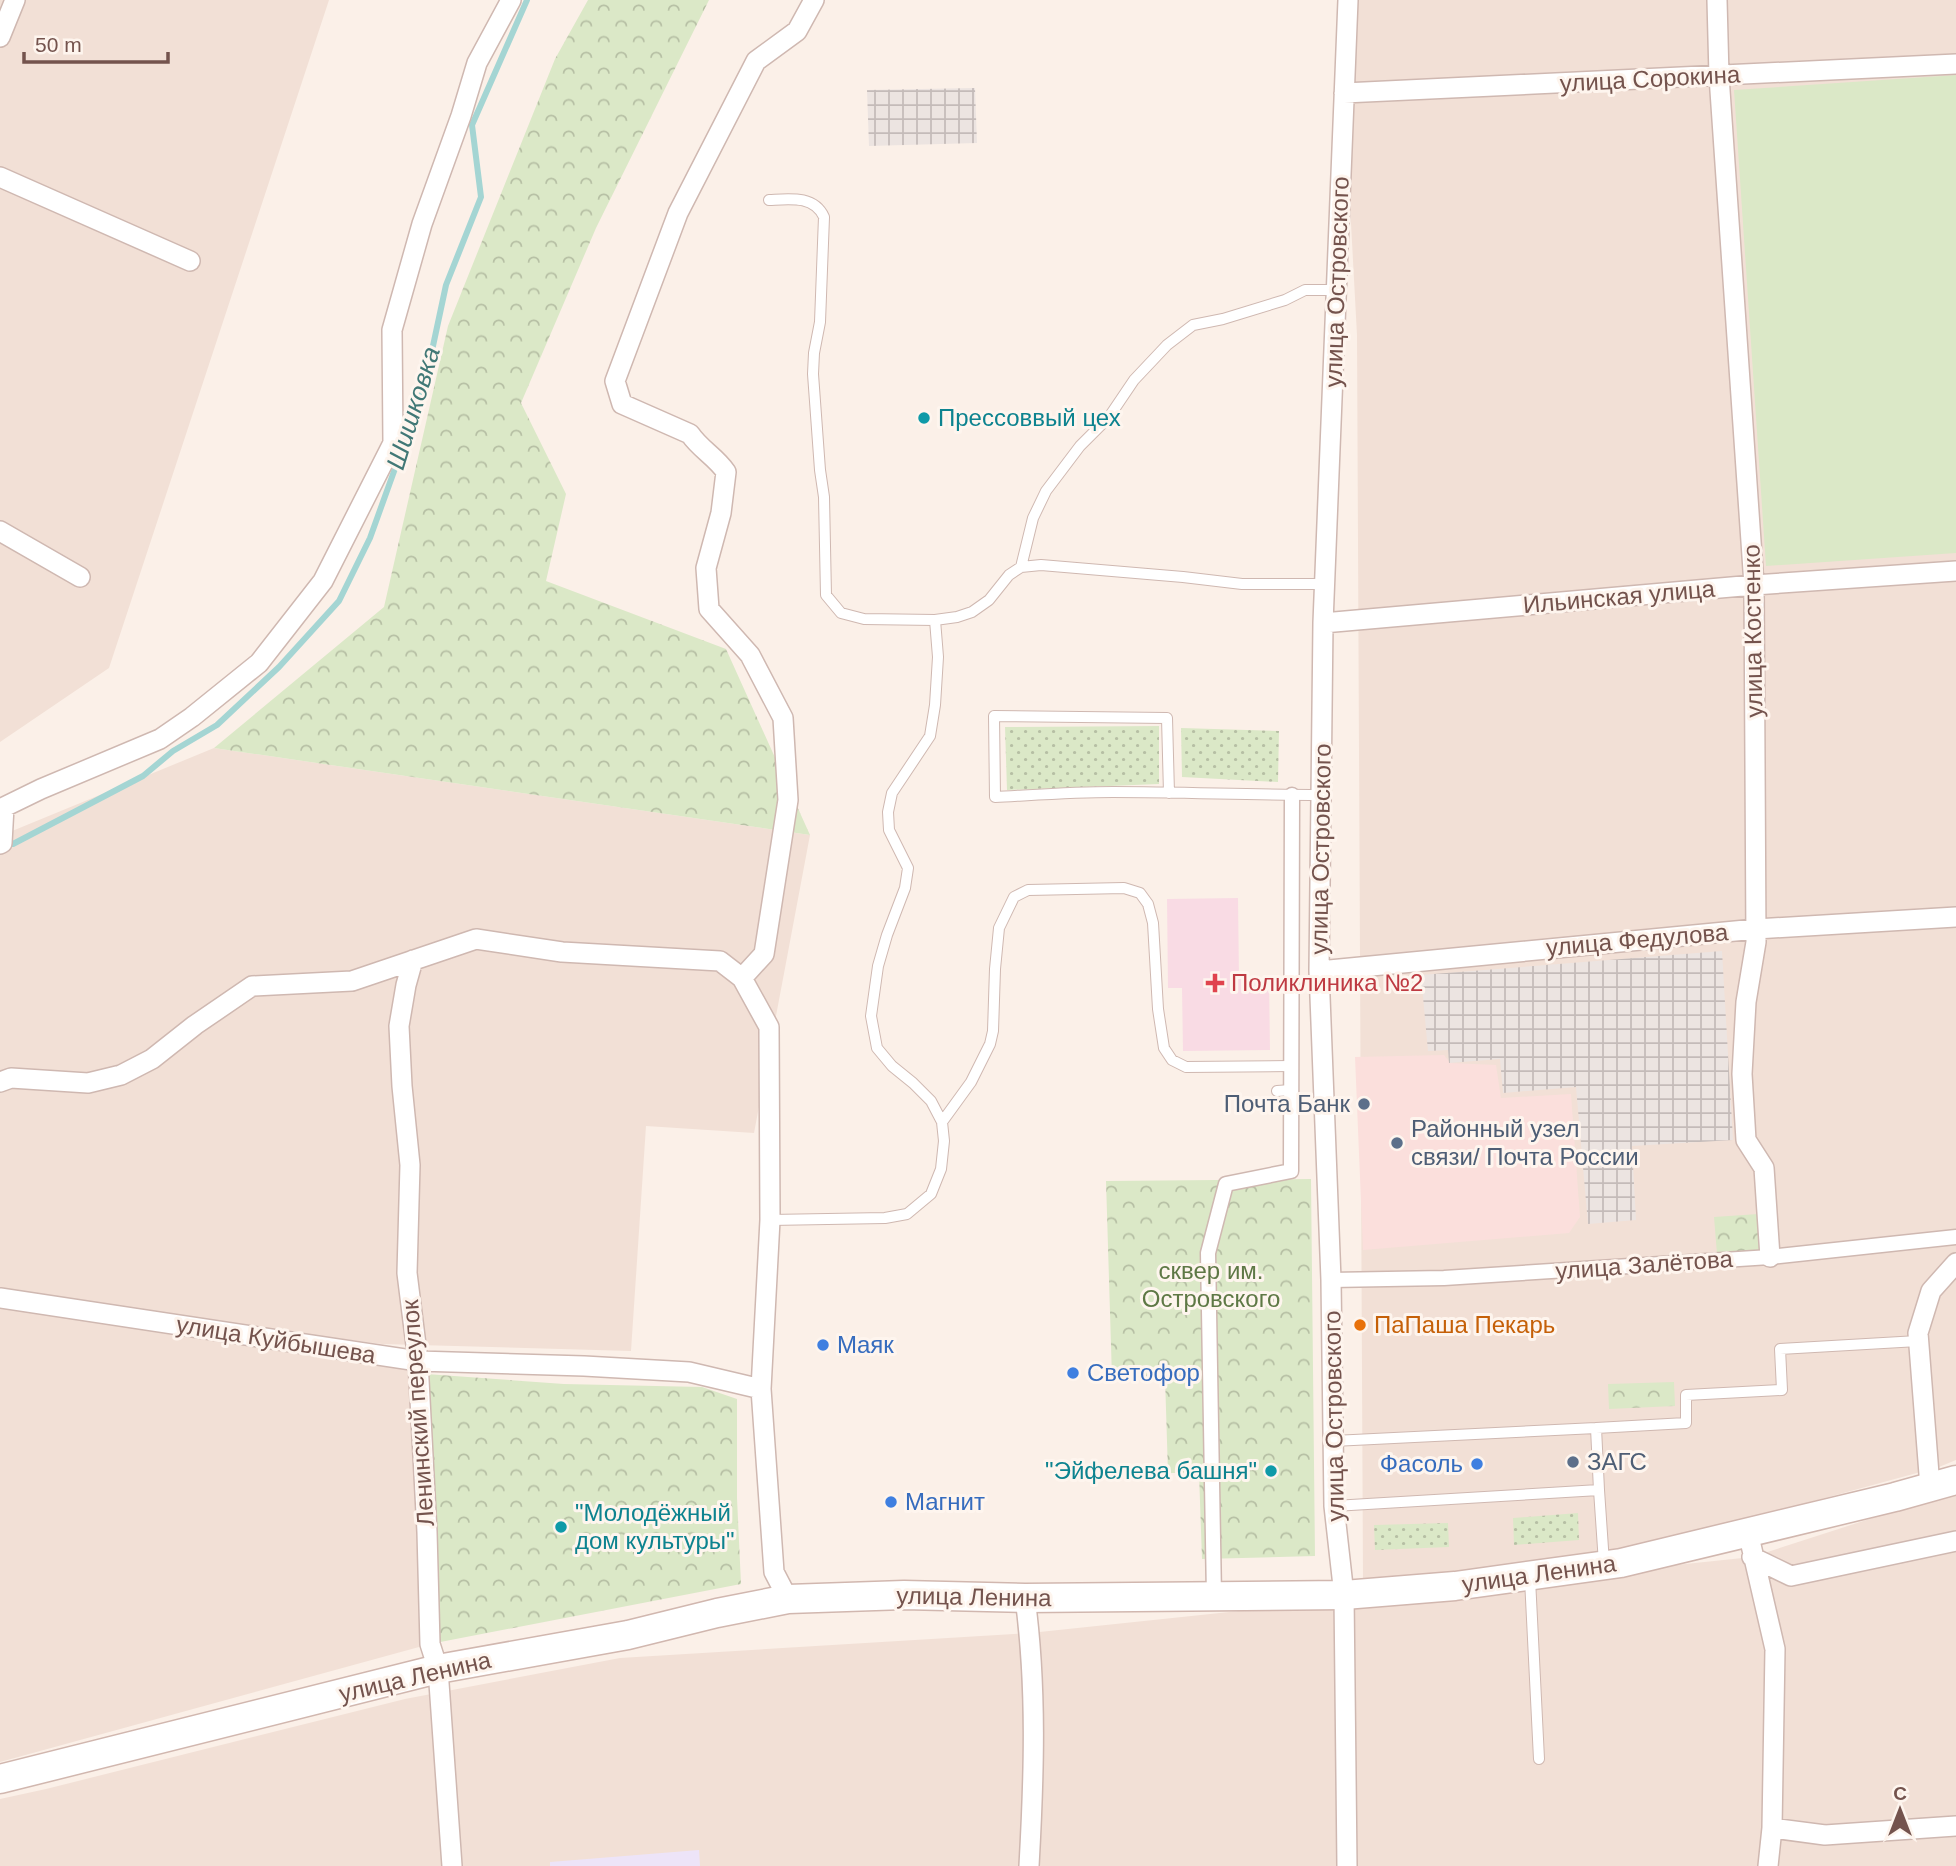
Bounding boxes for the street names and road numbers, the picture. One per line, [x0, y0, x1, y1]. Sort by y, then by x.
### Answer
street label: улица Сорокина [1559, 60, 1741, 97]
street label: улица Островского [1319, 176, 1354, 388]
street label: улица Костенко [1737, 544, 1768, 718]
street label: Ильинская улица [1522, 575, 1717, 618]
street label: улица Островского [1305, 743, 1336, 955]
street label: улица Федулова [1545, 918, 1730, 961]
street label: улица Залётова [1554, 1245, 1734, 1284]
street label: Ленинский переулок [396, 1298, 439, 1527]
street label: улица Куйбышева [174, 1310, 378, 1369]
street label: улица Островского [1318, 1310, 1349, 1522]
street label: улица Ленина [1460, 1549, 1618, 1598]
street label: улица Ленина [896, 1582, 1052, 1611]
street label: улица Ленина [336, 1646, 494, 1707]

